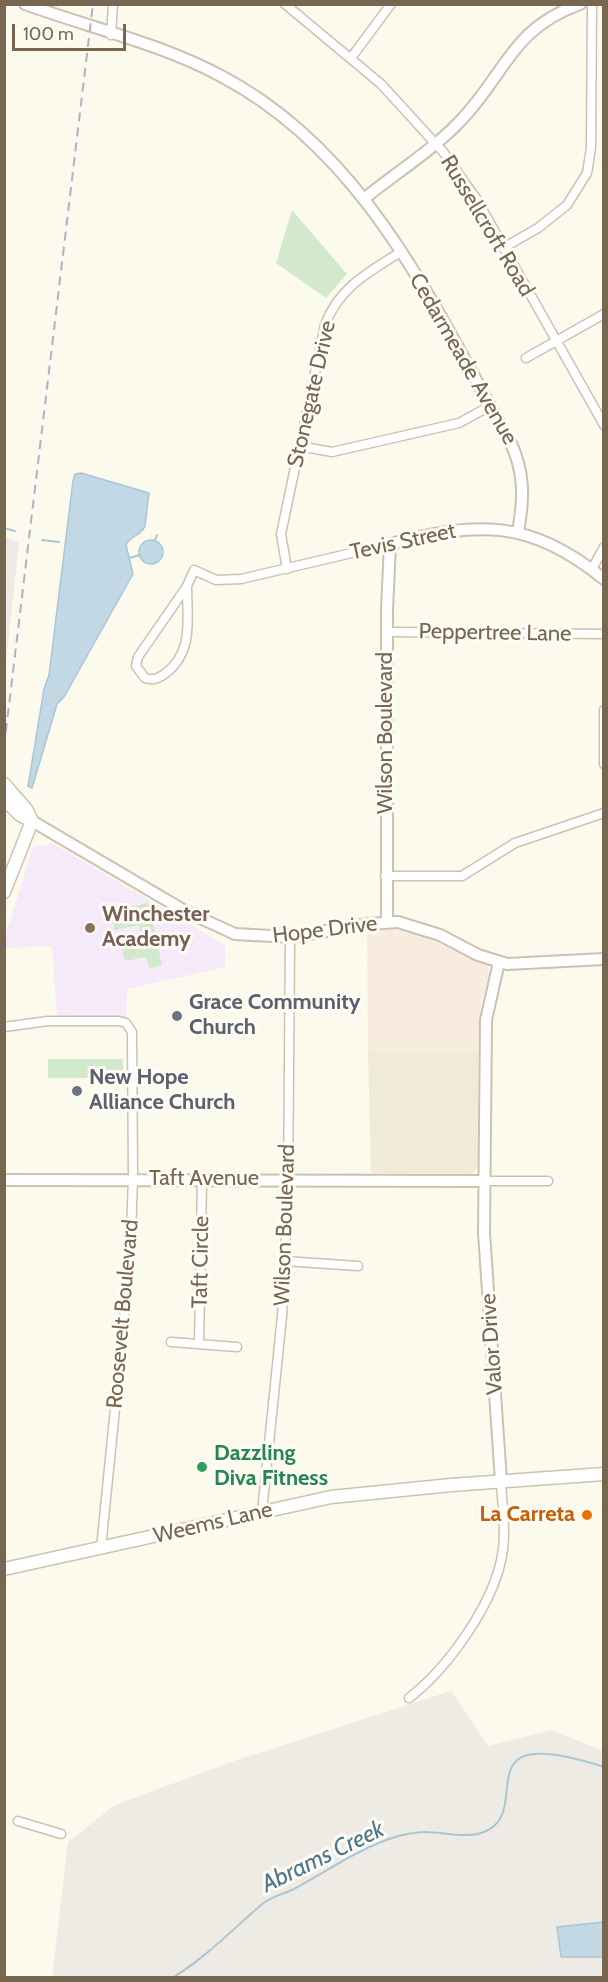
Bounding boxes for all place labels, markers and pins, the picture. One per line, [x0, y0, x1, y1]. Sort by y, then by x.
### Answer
place label: Winchester Academy [102, 902, 209, 954]
marker: Winchester Academy [83, 921, 97, 935]
place label: Grace Community Church [189, 990, 361, 1042]
marker: Grace Community Church [170, 1009, 184, 1023]
place label: New Hope Alliance Church [89, 1065, 235, 1116]
marker: New Hope Alliance Church [70, 1084, 84, 1098]
place label: Dazzling Diva Fitness [214, 1441, 328, 1492]
marker: Dazzling Diva Fitness [195, 1460, 209, 1474]
place label: La Carreta [480, 1502, 575, 1528]
marker: La Carreta [580, 1508, 594, 1522]

